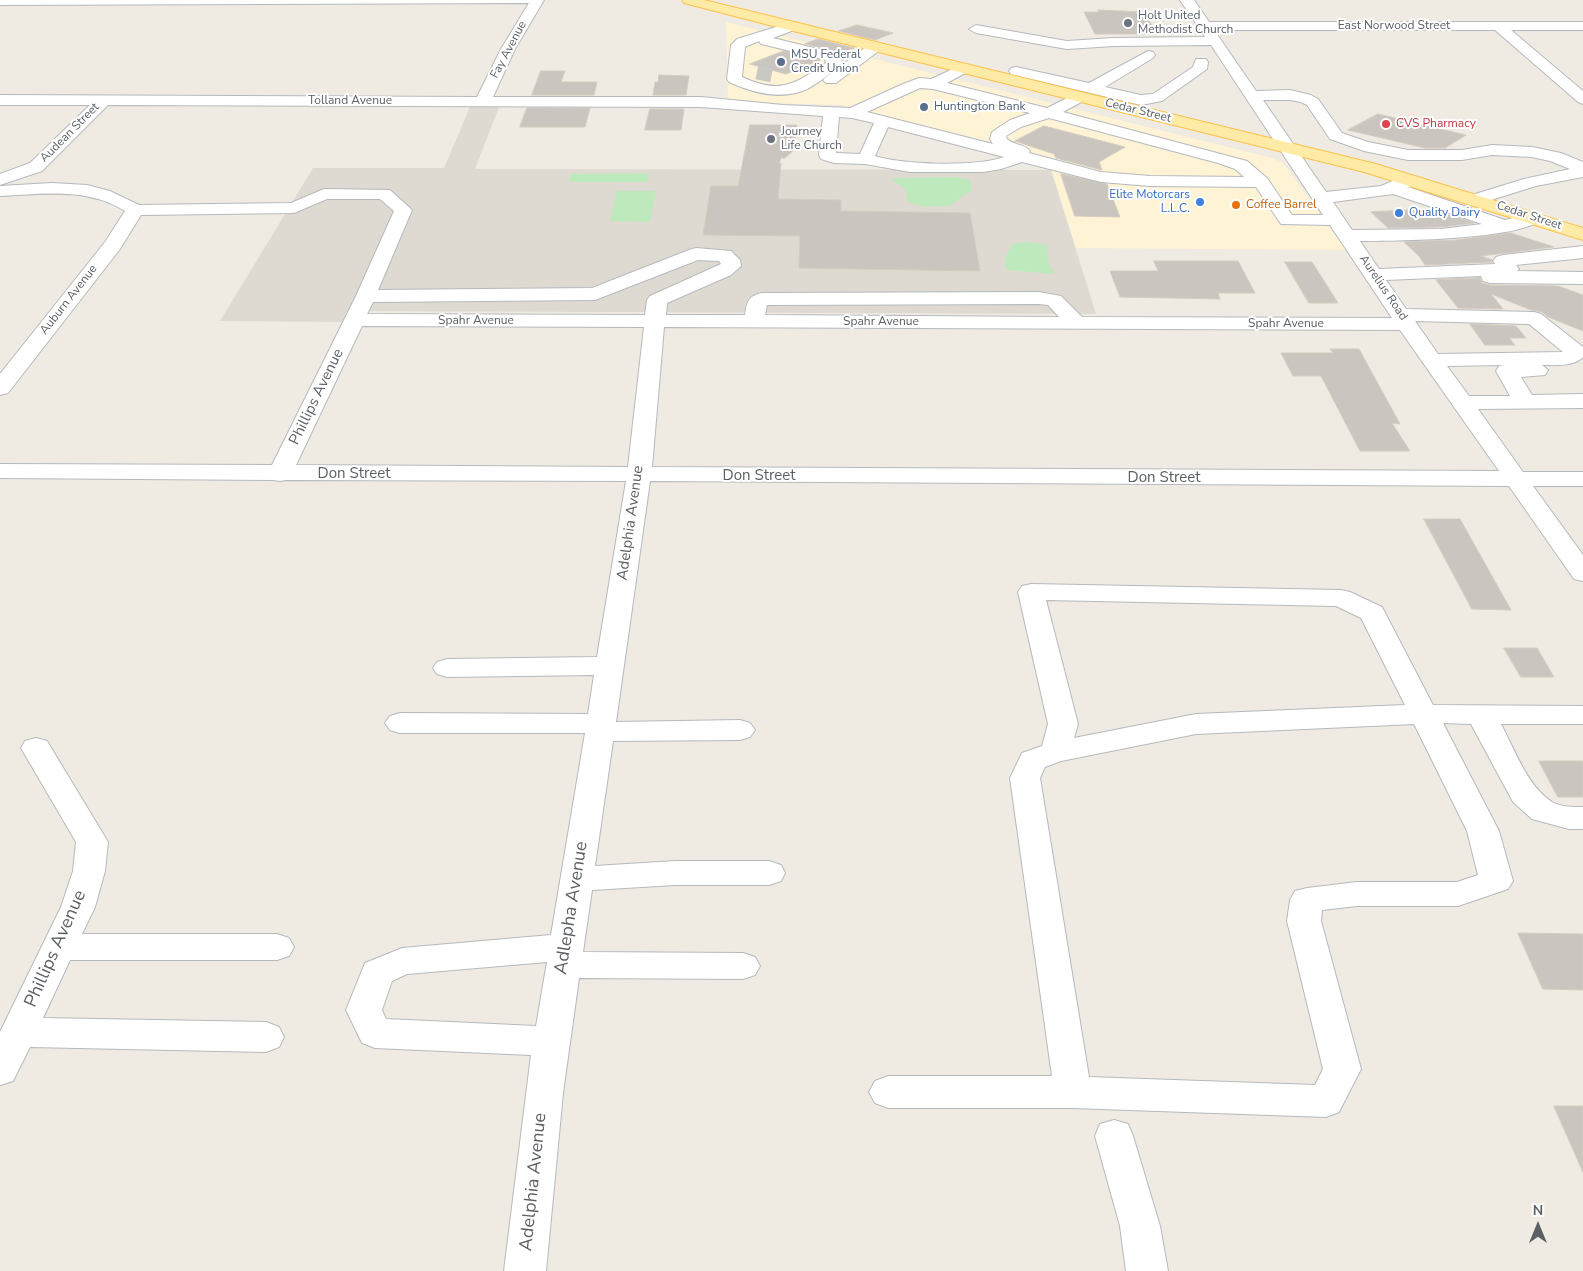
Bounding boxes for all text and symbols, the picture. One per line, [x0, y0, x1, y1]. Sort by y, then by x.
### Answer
place label: Holt United Methodist Church [1138, 9, 1233, 37]
marker: Holt United Methodist Church [1122, 17, 1134, 29]
street label: Fay Avenue [488, 19, 530, 81]
street label: East Norwood Street [1338, 19, 1450, 33]
place label: MSU Federal Credit Union [791, 48, 861, 76]
marker: MSU Federal Credit Union [775, 56, 787, 68]
street label: Tolland Avenue [308, 94, 392, 108]
street label: Cedar Street [1104, 96, 1172, 126]
street label: Audean Street [37, 100, 103, 166]
place label: Huntington Bank [934, 100, 1026, 114]
marker: Huntington Bank [918, 101, 930, 113]
place label: CVS Pharmacy [1396, 117, 1476, 131]
marker: CVS Pharmacy [1380, 118, 1392, 130]
place label: Journey Life Church [781, 125, 842, 153]
marker: Journey Life Church [765, 133, 777, 145]
place label: Elite Motorcars L.L.C. [1109, 188, 1190, 216]
marker: Elite Motorcars L.L.C. [1194, 196, 1206, 208]
place label: Coffee Barrel [1246, 198, 1317, 212]
marker: Coffee Barrel [1230, 199, 1242, 211]
street label: Cedar Street [1495, 199, 1563, 233]
place label: Quality Dairy [1409, 206, 1480, 220]
marker: Quality Dairy [1393, 207, 1405, 219]
street label: Aurelius Road [1356, 253, 1410, 323]
street label: Auburn Avenue [37, 262, 101, 338]
street label: Spahr Avenue [438, 314, 514, 328]
street label: Spahr Avenue [843, 315, 919, 329]
street label: Spahr Avenue [1248, 317, 1324, 331]
street label: Phillips Avenue [286, 346, 348, 448]
street label: Adelphia Avenue [614, 464, 648, 582]
street label: Don Street [318, 465, 390, 483]
street label: Don Street [723, 467, 795, 485]
street label: Don Street [1128, 469, 1200, 487]
street label: Adlepha Avenue [551, 840, 593, 976]
street label: Phillips Avenue [21, 887, 91, 1011]
street label: Adelphia Avenue [516, 1112, 552, 1252]
north arrow [1513, 1201, 1563, 1251]
text: N [1533, 1201, 1543, 1220]

